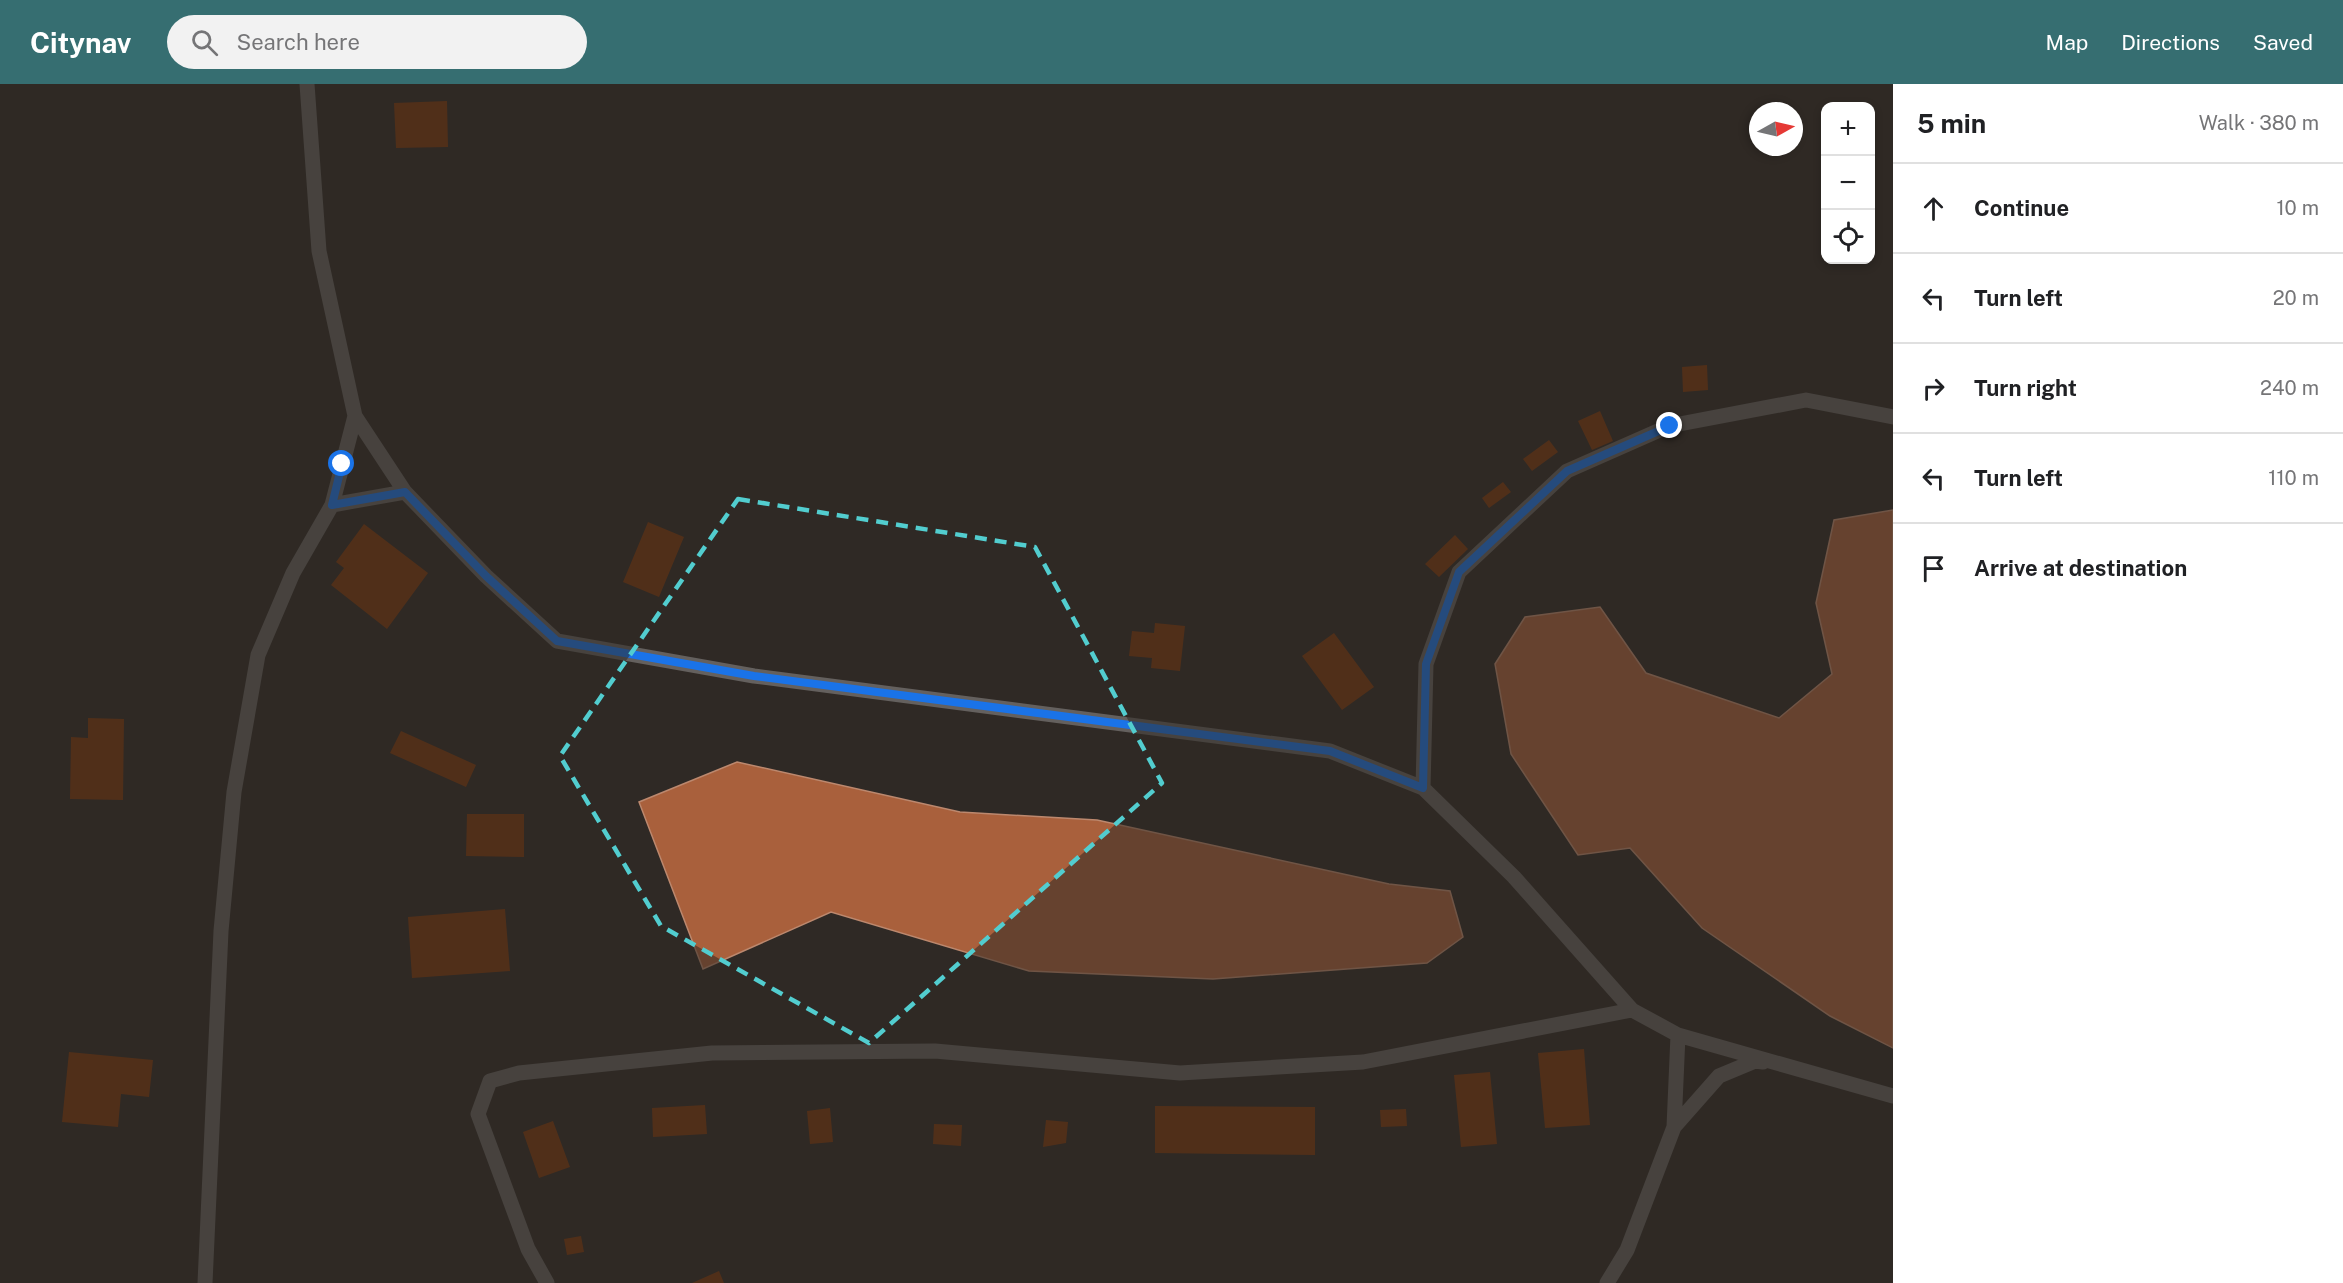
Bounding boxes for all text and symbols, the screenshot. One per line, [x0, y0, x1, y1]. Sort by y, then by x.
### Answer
search box [167, 15, 587, 69]
text: Citynav [30, 26, 131, 59]
icon: search [188, 26, 221, 59]
text: Search here [236, 29, 360, 55]
text: Map [2046, 30, 2088, 55]
text: Directions [2121, 30, 2220, 55]
text: Saved [2253, 30, 2313, 55]
north arrow [1749, 102, 1803, 156]
map controls [1821, 102, 1875, 264]
button: + [1821, 102, 1875, 156]
text: 5 min [1917, 108, 1986, 139]
text: Walk · 380 m [2199, 111, 2319, 135]
button: − [1821, 156, 1875, 210]
icon: ahead [1917, 192, 1950, 225]
text: Continue [1974, 195, 2069, 221]
text: 10 m [2276, 196, 2319, 220]
button: locate [1821, 210, 1875, 264]
icon: left [1917, 282, 1950, 315]
text: Turn left [1974, 285, 2063, 311]
text: 20 m [2273, 286, 2319, 310]
icon: right [1917, 372, 1950, 405]
text: Turn right [1974, 375, 2077, 401]
text: 240 m [2260, 376, 2319, 400]
route end [1656, 412, 1682, 438]
route start [328, 450, 354, 476]
icon: left [1917, 462, 1950, 495]
text: Turn left [1974, 465, 2063, 491]
text: 110 m [2268, 466, 2319, 490]
icon: arrive [1917, 552, 1950, 585]
text: Arrive at destination [1974, 555, 2187, 581]

